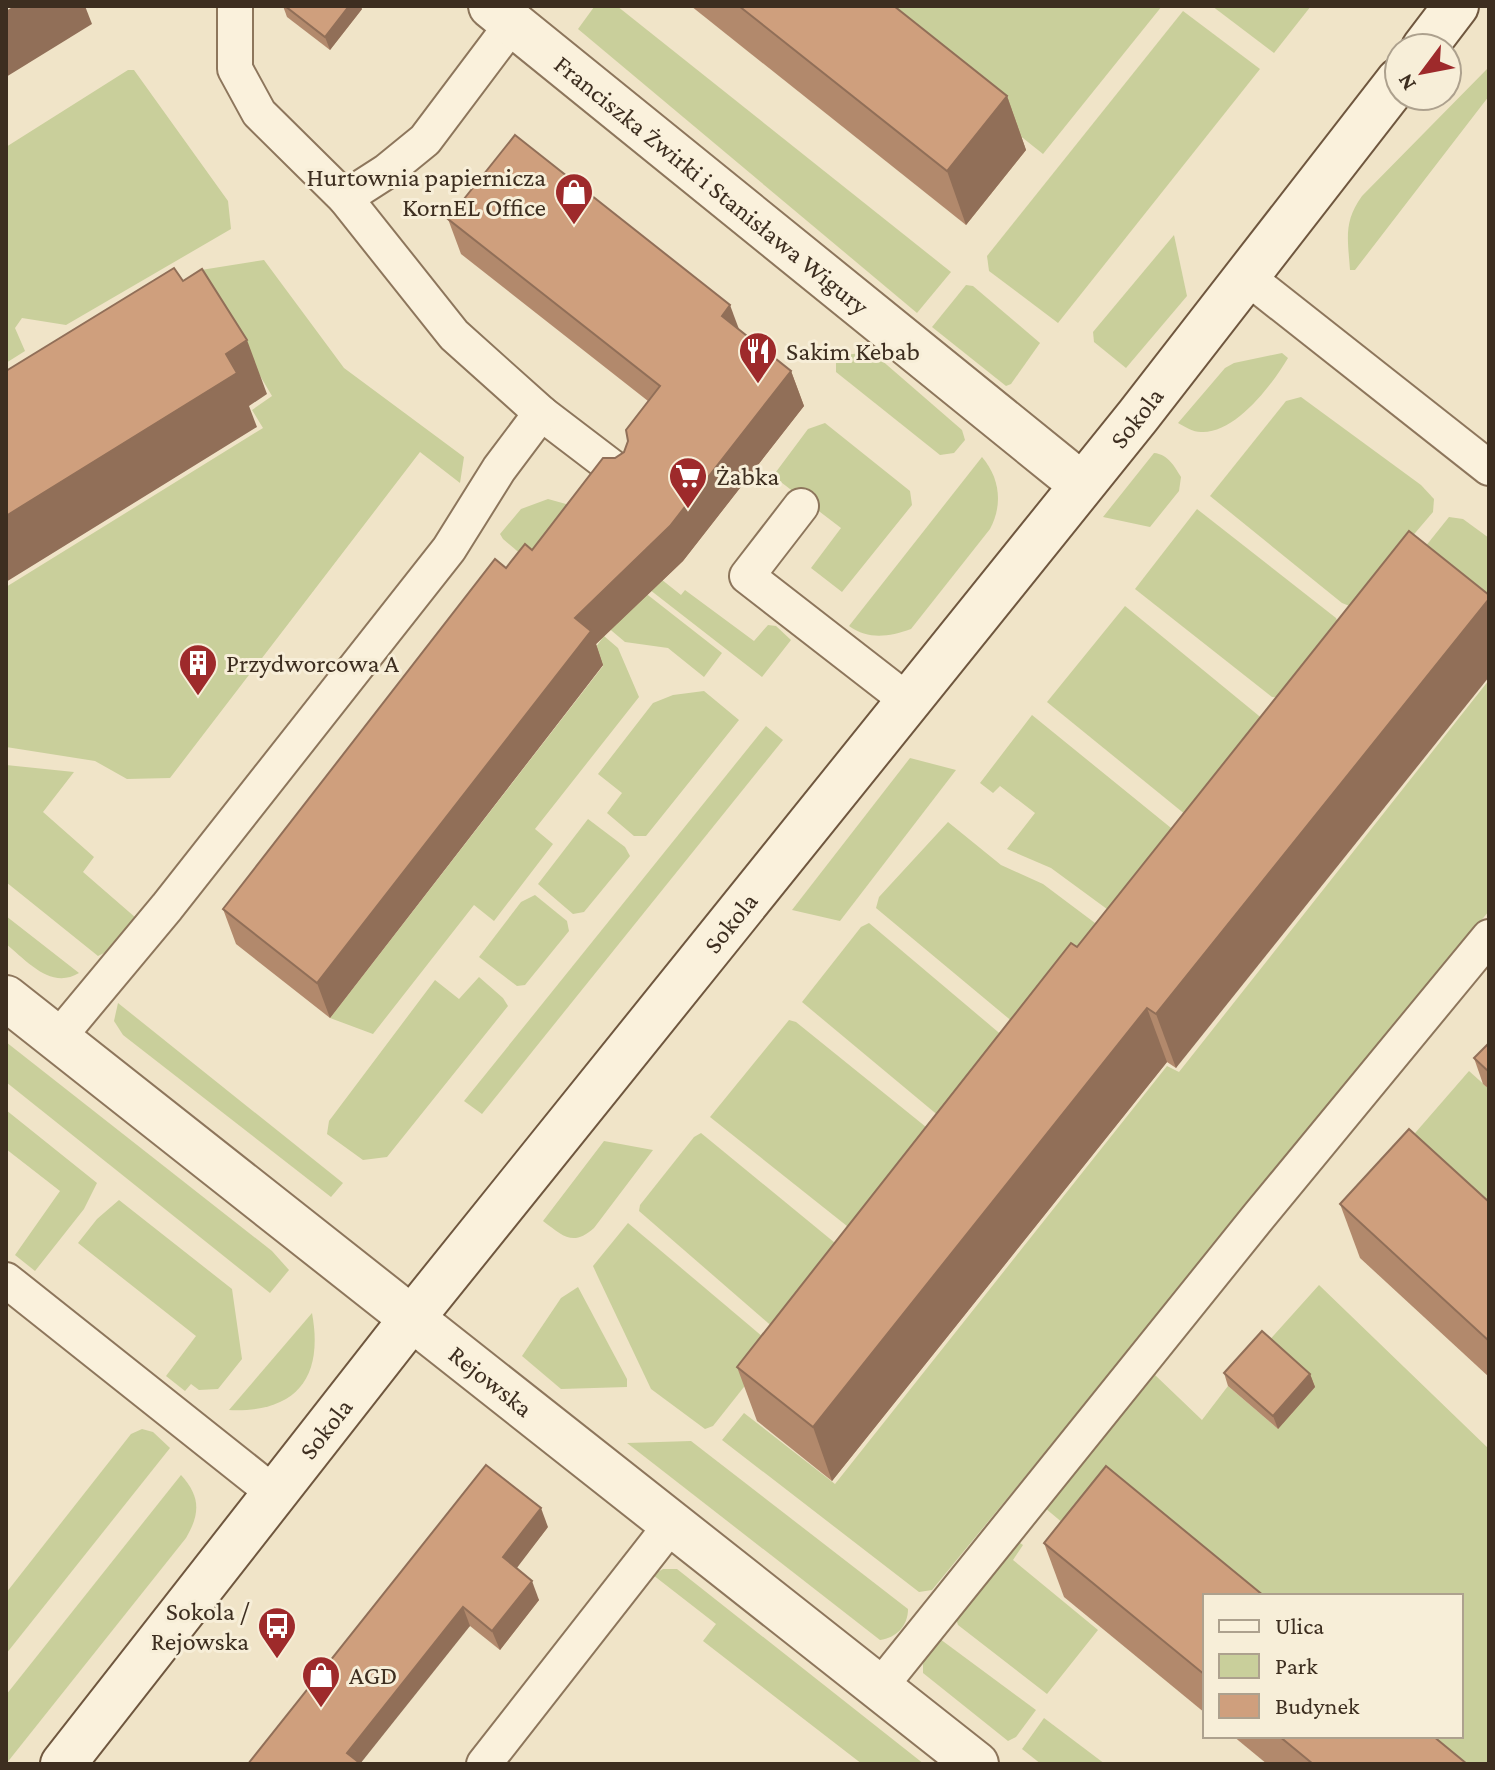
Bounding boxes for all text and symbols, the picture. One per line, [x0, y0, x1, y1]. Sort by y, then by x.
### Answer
north arrow [1383, 32, 1463, 112]
street label: Franciszka Żwirki i Stanisława Wigury [548, 49, 875, 322]
text: N [1392, 69, 1421, 95]
place label: Hurtownia papiernicza KornEL Office [306, 163, 546, 222]
shop icon: Hurtownia papiernicza KornEL Office [553, 171, 595, 226]
restaurant icon: Sakim Kebab [737, 330, 779, 385]
place label: Sakim Kebab [786, 337, 920, 366]
street label: Sokola [1104, 382, 1170, 454]
supermarket icon: Żabka [667, 455, 709, 510]
place label: Żabka [716, 462, 779, 491]
building icon: Przydworcowa A [177, 642, 219, 697]
place label: Przydworcowa A [226, 649, 399, 678]
street label: Sokola [698, 887, 764, 959]
street label: Rejowska [443, 1340, 538, 1423]
street label: Sokola [293, 1393, 359, 1465]
legend [1203, 1594, 1463, 1738]
place label: Sokola / Rejowska [151, 1597, 250, 1656]
bus stop icon: Sokola / Rejowska [256, 1605, 298, 1660]
text: Ulica [1275, 1612, 1324, 1639]
text: Park [1275, 1652, 1318, 1679]
shop icon: AGD [300, 1654, 342, 1709]
place label: AGD [349, 1661, 397, 1690]
text: Budynek [1275, 1692, 1360, 1719]

